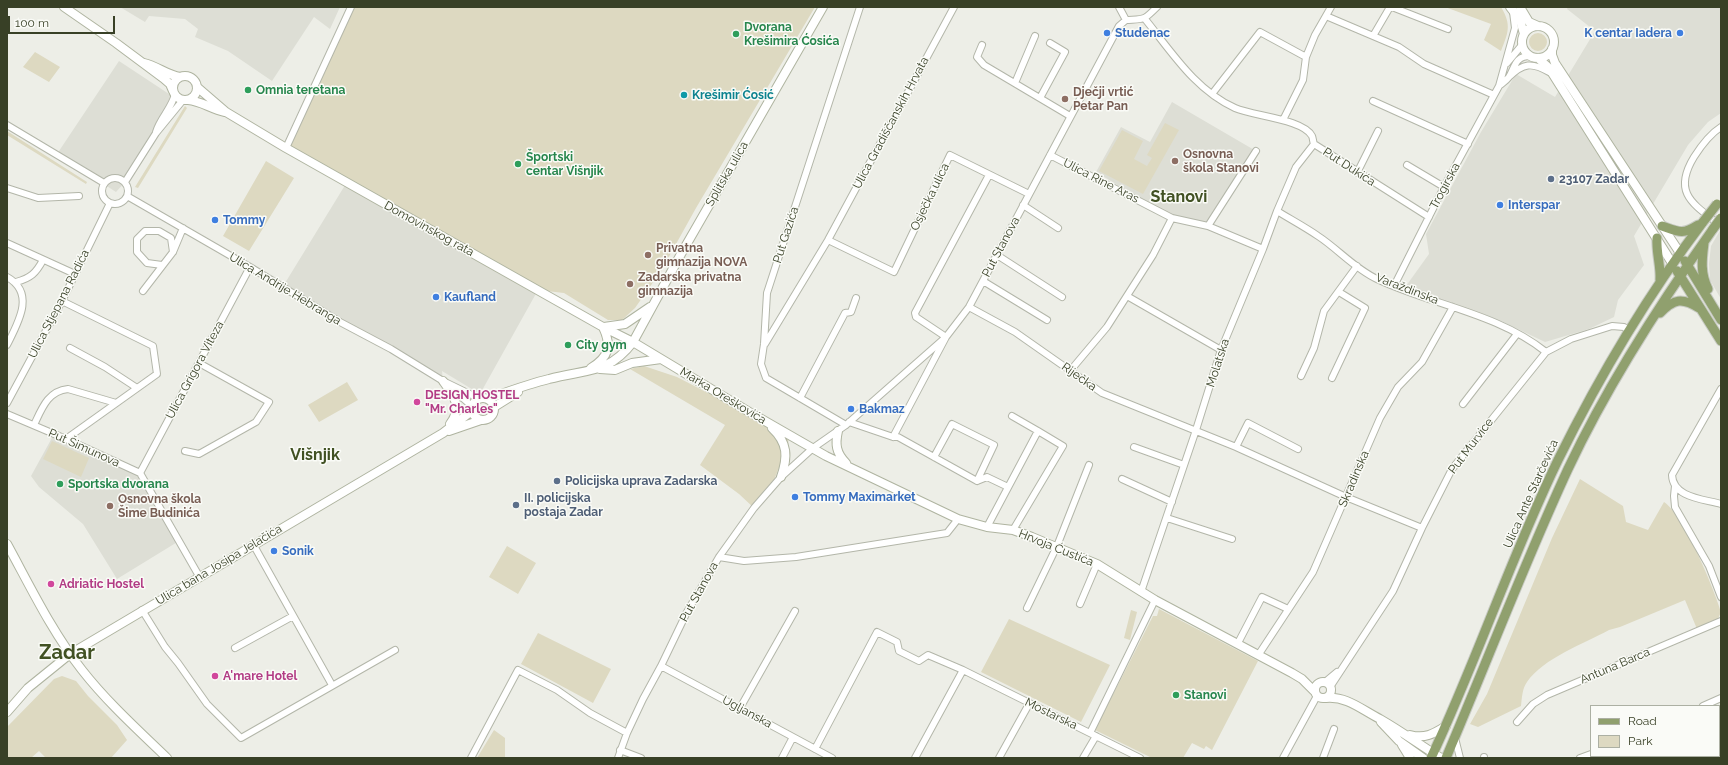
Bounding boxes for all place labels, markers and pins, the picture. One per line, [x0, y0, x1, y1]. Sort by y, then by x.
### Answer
place label: Dvorana Krešimira Ćosića [744, 20, 840, 48]
place label: Studenac [1115, 26, 1170, 40]
place label: K centar Iadera [1584, 26, 1672, 40]
marker: Studenac [1102, 28, 1112, 38]
marker: K centar Iadera [1675, 28, 1685, 38]
marker: Dvorana Krešimira Ćosića [731, 29, 741, 39]
place label: Omnia teretana [256, 83, 345, 97]
marker: Omnia teretana [243, 85, 253, 95]
place label: Dječji vrtić Petar Pan [1073, 85, 1133, 113]
place label: Krešimir Ćosić [692, 88, 774, 102]
marker: Krešimir Ćosić [679, 90, 689, 100]
marker: Dječji vrtić Petar Pan [1060, 94, 1070, 104]
place label: Osnovna škola Stanovi [1183, 147, 1259, 175]
place label: Športski centar Višnjik [526, 150, 603, 178]
marker: Osnovna škola Stanovi [1170, 156, 1180, 166]
marker: Športski centar Višnjik [513, 159, 523, 169]
place label: 23107 Zadar [1559, 172, 1629, 186]
marker: 23107 Zadar [1546, 174, 1556, 184]
place label: Interspar [1508, 198, 1560, 212]
marker: Interspar [1495, 200, 1505, 210]
place label: Tommy [223, 213, 265, 227]
marker: Tommy [210, 215, 220, 225]
place label: Privatna gimnazija NOVA [656, 241, 747, 269]
marker: Privatna gimnazija NOVA [643, 250, 653, 260]
place label: Zadarska privatna gimnazija [638, 270, 741, 298]
marker: Zadarska privatna gimnazija [625, 279, 635, 289]
place label: Kaufland [444, 290, 496, 304]
marker: Kaufland [431, 292, 441, 302]
place label: City gym [576, 338, 627, 352]
marker: City gym [563, 340, 573, 350]
place label: DESIGN HOSTEL "Mr. Charles" [425, 388, 519, 416]
marker: DESIGN HOSTEL "Mr. Charles" [412, 397, 422, 407]
place label: Bakmaz [859, 402, 905, 416]
marker: Bakmaz [846, 404, 856, 414]
place label: Policijska uprava Zadarska [565, 474, 717, 488]
marker: Policijska uprava Zadarska [552, 476, 562, 486]
place label: Sportska dvorana [68, 477, 169, 491]
marker: Sportska dvorana [55, 479, 65, 489]
place label: Tommy Maximarket [803, 490, 916, 504]
place label: II. policijska postaja Zadar [524, 491, 603, 519]
place label: Osnovna škola Šime Budinića [118, 492, 201, 520]
marker: Tommy Maximarket [790, 492, 800, 502]
marker: II. policijska postaja Zadar [511, 500, 521, 510]
marker: Osnovna škola Šime Budinića [105, 501, 115, 511]
place label: Sonik [282, 544, 314, 558]
marker: Sonik [269, 546, 279, 556]
place label: Adriatic Hostel [59, 577, 144, 591]
marker: Adriatic Hostel [46, 579, 56, 589]
place label: A'mare Hotel [223, 669, 297, 683]
marker: A'mare Hotel [210, 671, 220, 681]
place label: Stanovi [1184, 688, 1227, 702]
marker: Stanovi [1171, 690, 1181, 700]

